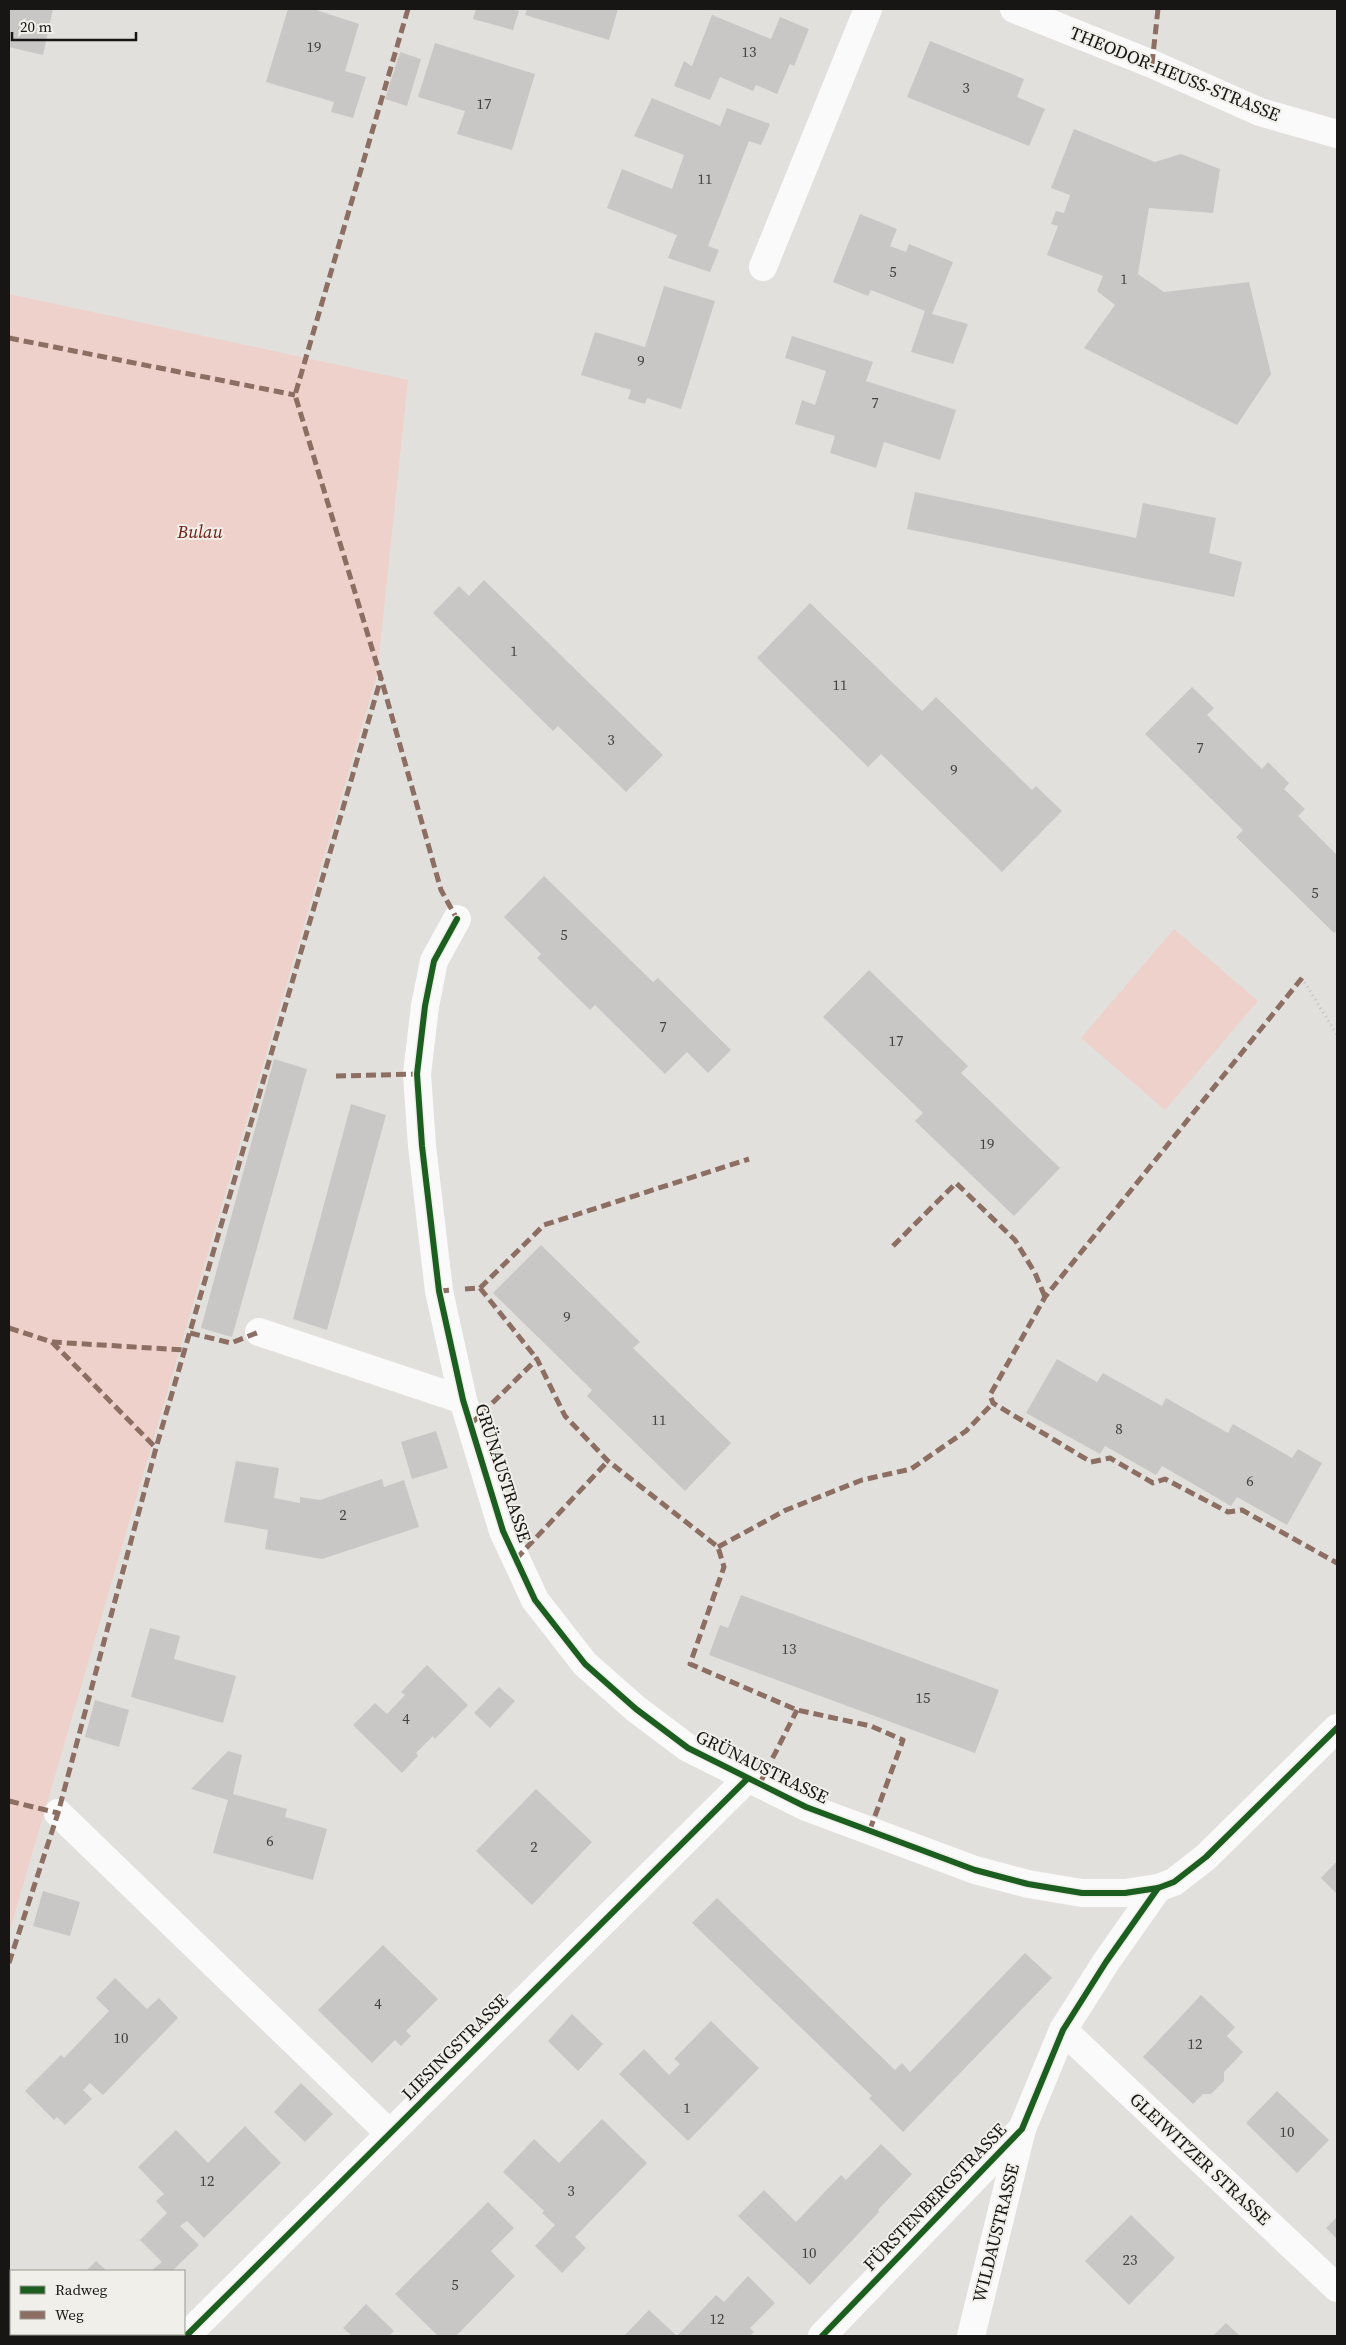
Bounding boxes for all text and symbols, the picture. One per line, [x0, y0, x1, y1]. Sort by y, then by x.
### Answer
scale bar [12, 10, 136, 42]
text: 20 m [20, 16, 52, 37]
street label: THEODOR-HEUSS-STRASSE [1066, 20, 1284, 127]
house number: 19 [306, 36, 322, 57]
house number: 13 [741, 41, 757, 62]
house number: 3 [962, 77, 970, 98]
house number: 17 [476, 93, 492, 114]
house number: 11 [697, 168, 713, 189]
house number: 5 [889, 261, 897, 282]
house number: 1 [1120, 268, 1128, 289]
house number: 9 [637, 350, 645, 371]
house number: 7 [871, 392, 879, 413]
park label: Bulau [176, 519, 223, 544]
house number: 1 [510, 640, 518, 661]
house number: 11 [832, 674, 848, 695]
house number: 3 [607, 729, 615, 750]
house number: 7 [1196, 737, 1204, 758]
house number: 9 [950, 759, 958, 780]
house number: 5 [1311, 882, 1319, 903]
house number: 5 [560, 924, 568, 945]
house number: 7 [659, 1016, 667, 1037]
house number: 17 [888, 1030, 904, 1051]
house number: 19 [979, 1133, 995, 1154]
house number: 9 [563, 1306, 571, 1327]
street label: GRÜNAUSTRASSE [469, 1400, 538, 1546]
house number: 11 [651, 1409, 667, 1430]
house number: 8 [1115, 1418, 1123, 1439]
house number: 6 [1246, 1470, 1254, 1491]
house number: 2 [339, 1504, 347, 1525]
house number: 13 [781, 1638, 797, 1659]
house number: 15 [915, 1687, 931, 1708]
house number: 4 [402, 1708, 410, 1729]
street label: GRÜNAUSTRASSE [692, 1724, 833, 1810]
house number: 6 [266, 1830, 274, 1851]
house number: 2 [530, 1836, 538, 1857]
street label: LIESINGSTRASSE [396, 1988, 514, 2106]
house number: 4 [374, 1993, 382, 2014]
house number: 10 [113, 2027, 129, 2048]
house number: 12 [1187, 2033, 1203, 2054]
street label: GLEIWITZER STRASSE [1124, 2087, 1276, 2231]
house number: 1 [683, 2097, 691, 2118]
street label: FÜRSTENBERGSTRASSE [857, 2117, 1012, 2276]
house number: 10 [1279, 2121, 1295, 2142]
street label: WILDAUSTRASSE [966, 2161, 1025, 2305]
house number: 12 [199, 2170, 215, 2191]
house number: 3 [567, 2180, 575, 2201]
house number: 10 [801, 2242, 817, 2263]
house number: 23 [1122, 2249, 1138, 2270]
legend [10, 2270, 185, 2335]
house number: 5 [451, 2274, 459, 2295]
text: Radweg [55, 2279, 108, 2300]
text: Weg [55, 2304, 84, 2325]
house number: 12 [709, 2308, 725, 2329]

